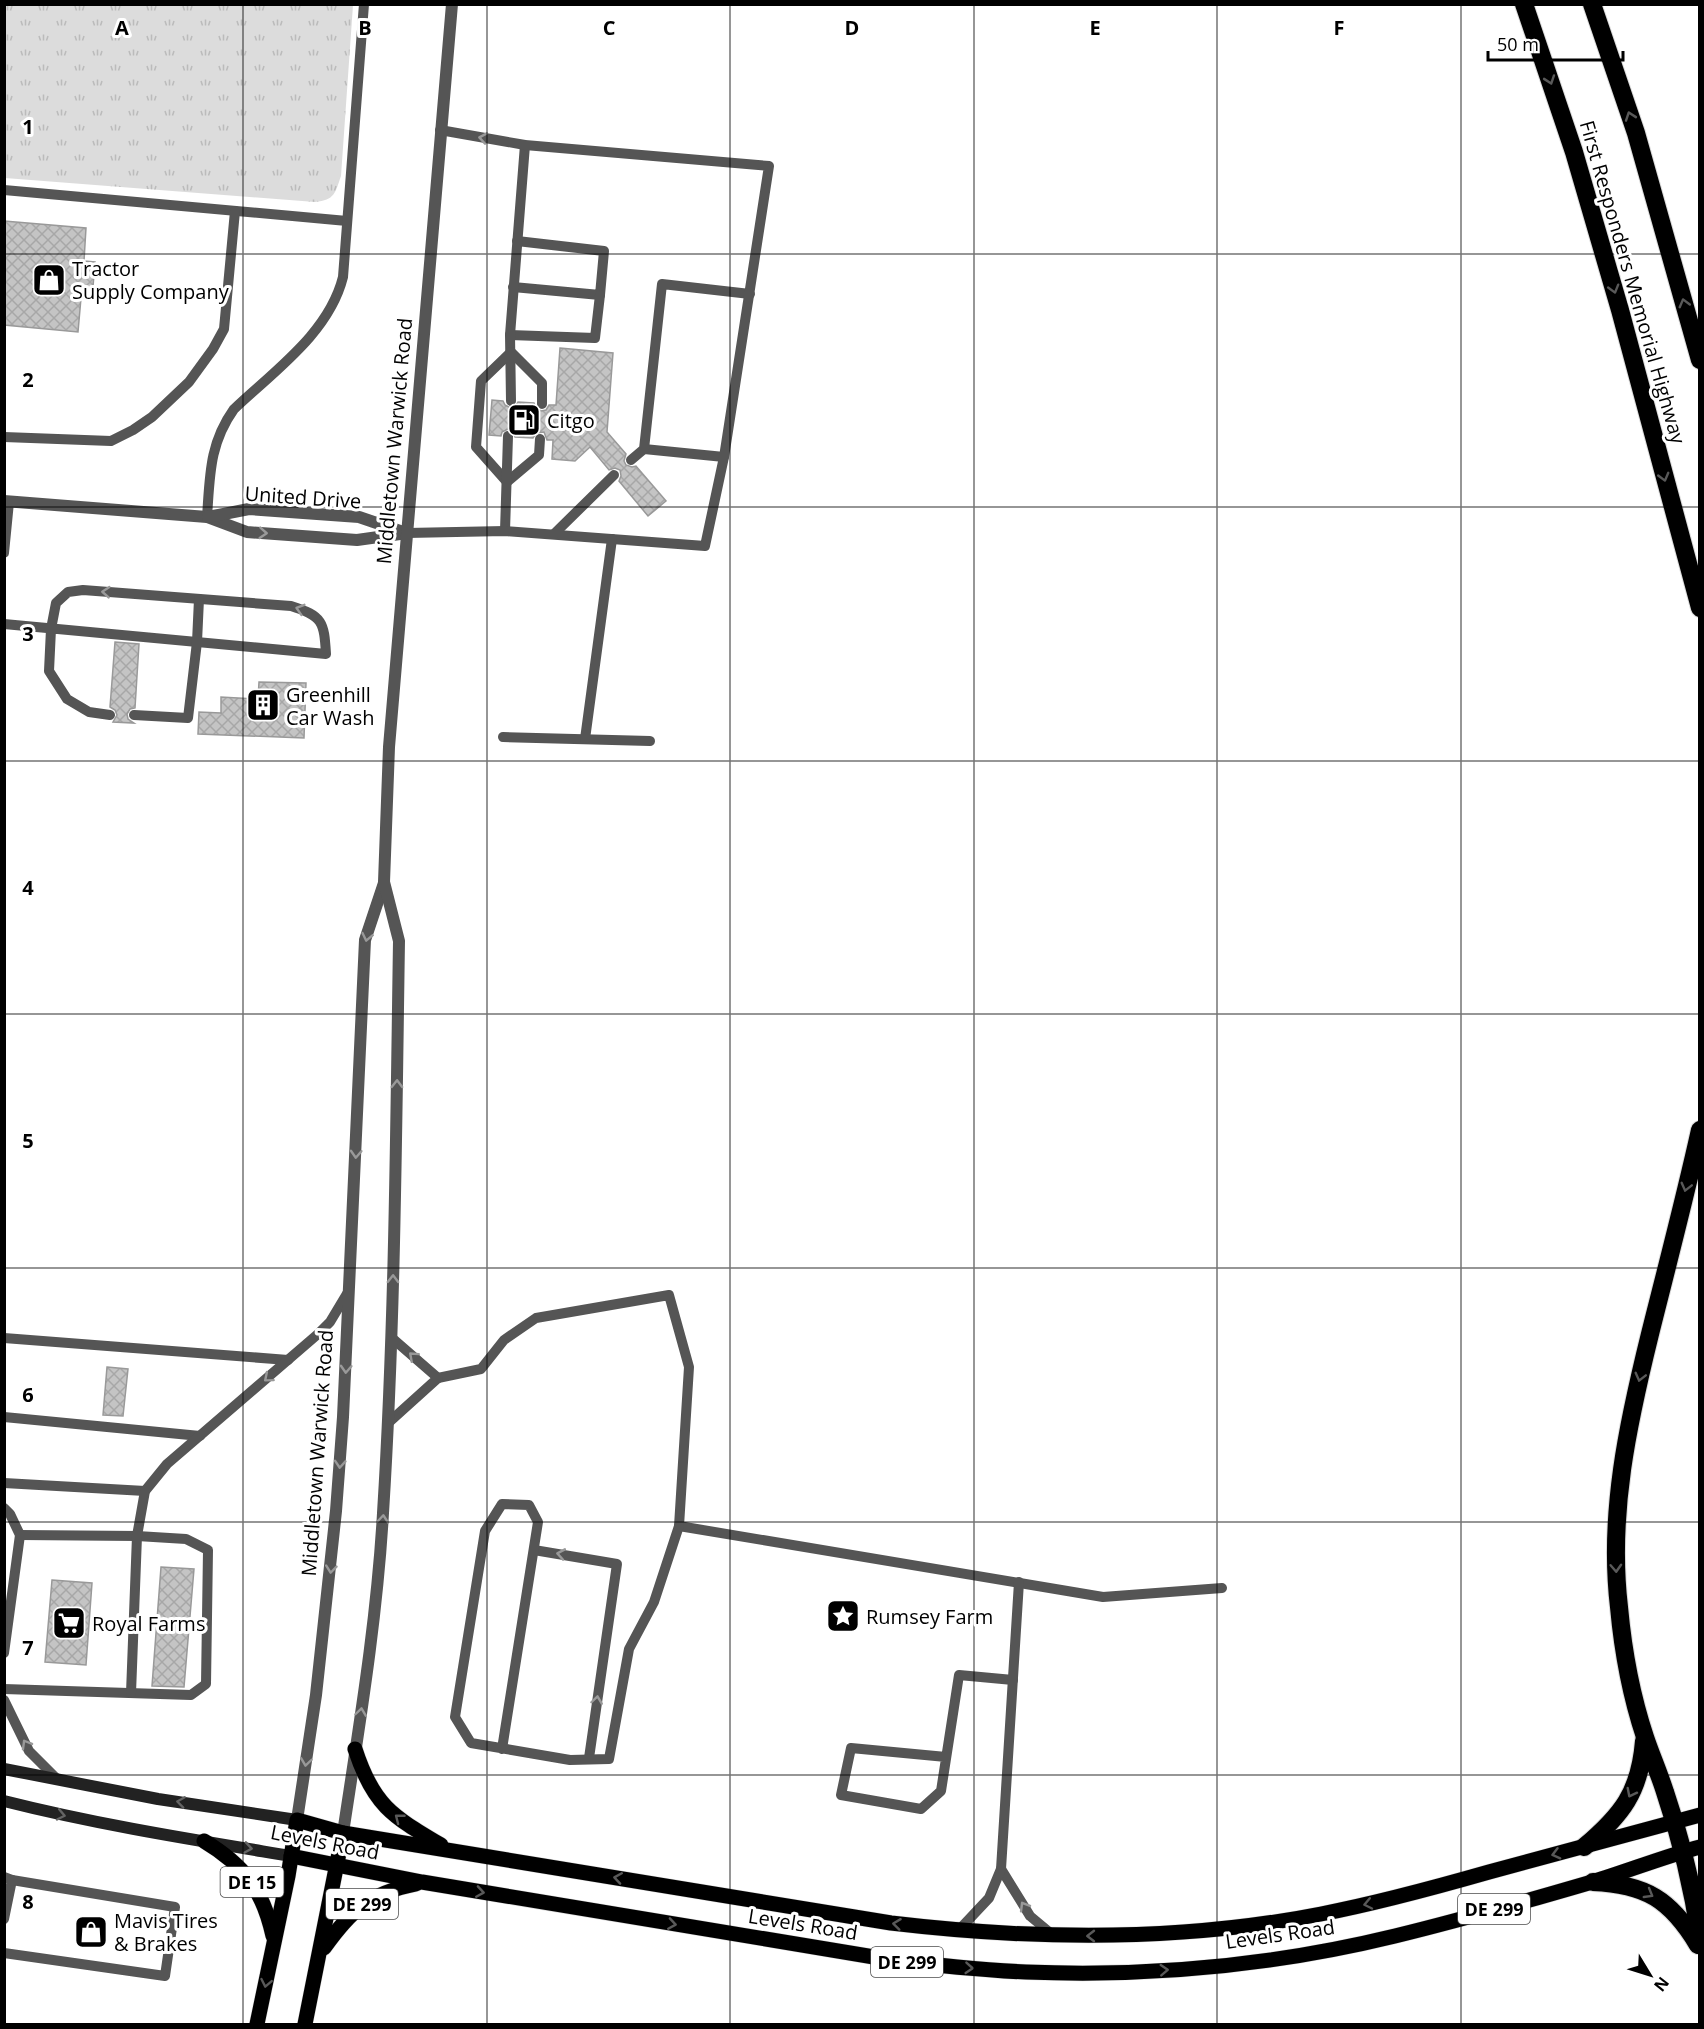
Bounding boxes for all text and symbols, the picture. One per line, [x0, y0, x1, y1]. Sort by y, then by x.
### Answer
text: A [115, 14, 129, 41]
text: B [358, 14, 372, 41]
text: C [603, 14, 616, 41]
text: D [845, 14, 859, 41]
text: E [1089, 14, 1101, 41]
text: F [1334, 14, 1344, 41]
scale bar [1488, 24, 1623, 62]
text: 50 m [1497, 32, 1539, 56]
one-way arrow [1543, 74, 1555, 85]
one-way arrow [1625, 111, 1637, 122]
text: 1 [22, 113, 34, 140]
street label: First Responders Memorial Highway [1574, 117, 1692, 448]
one-way arrow [478, 132, 487, 144]
place label: Tractor Supply Company [72, 255, 230, 305]
shop icon: Tractor Supply Company [31, 262, 67, 298]
one-way arrow [1607, 283, 1619, 294]
one-way arrow [1679, 298, 1692, 308]
street label: Middletown Warwick Road [370, 317, 418, 565]
text: 2 [22, 366, 34, 393]
fuel station icon: Citgo [506, 402, 542, 438]
place label: Citgo [547, 407, 595, 434]
one-way arrow [1657, 472, 1670, 482]
street label: United Drive [244, 479, 362, 515]
one-way arrow [259, 526, 268, 539]
one-way arrow [101, 586, 110, 599]
one-way arrow [295, 604, 306, 616]
text: 3 [22, 620, 34, 647]
place label: Greenhill Car Wash [286, 681, 374, 731]
building icon: Greenhill Car Wash [245, 687, 281, 723]
text: 4 [22, 874, 34, 901]
one-way arrow [361, 932, 374, 942]
one-way arrow [390, 1080, 403, 1089]
text: 5 [22, 1127, 34, 1154]
one-way arrow [349, 1149, 362, 1158]
one-way arrow [1680, 1182, 1693, 1192]
one-way arrow [387, 1275, 400, 1284]
street label: Middletown Warwick Road [295, 1329, 339, 1577]
one-way arrow [409, 1352, 420, 1363]
one-way arrow [339, 1364, 352, 1373]
one-way arrow [264, 1370, 275, 1381]
one-way arrow [1634, 1371, 1647, 1381]
text: 6 [22, 1381, 34, 1408]
one-way arrow [334, 1459, 347, 1468]
one-way arrow [376, 1514, 389, 1523]
one-way arrow [557, 1548, 567, 1561]
one-way arrow [1610, 1563, 1623, 1572]
one-way arrow [325, 1564, 338, 1573]
place icon: Rumsey Farm [825, 1598, 861, 1634]
place label: Rumsey Farm [866, 1603, 993, 1630]
supermarket icon: Royal Farms [51, 1605, 87, 1641]
place label: Royal Farms [92, 1610, 205, 1637]
text: 7 [22, 1634, 34, 1661]
one-way arrow [591, 1696, 603, 1705]
one-way arrow [354, 1708, 366, 1717]
one-way arrow [21, 1740, 33, 1750]
one-way arrow [301, 1758, 313, 1767]
one-way arrow [1627, 1786, 1638, 1797]
one-way arrow [177, 1797, 186, 1809]
one-way arrow [56, 1808, 66, 1821]
one-way arrow [395, 1815, 406, 1826]
street label: Levels Road [268, 1818, 382, 1866]
one-way arrow [243, 1842, 252, 1854]
one-way arrow [1551, 1847, 1562, 1859]
road number: DE 15 [220, 1867, 284, 1897]
one-way arrow [614, 1872, 624, 1885]
one-way arrow [475, 1885, 485, 1898]
one-way arrow [1643, 1887, 1653, 1898]
text: 8 [22, 1888, 34, 1915]
road number: DE 299 [326, 1889, 398, 1919]
road number: DE 299 [1458, 1894, 1530, 1924]
one-way arrow [1363, 1897, 1373, 1910]
street label: Levels Road [746, 1902, 860, 1946]
one-way arrow [1019, 1902, 1031, 1912]
place label: Mavis Tires & Brakes [114, 1907, 218, 1957]
street label: Levels Road [1223, 1913, 1337, 1955]
shop icon: Mavis Tires & Brakes [73, 1914, 109, 1950]
one-way arrow [667, 1917, 677, 1930]
one-way arrow [892, 1918, 901, 1930]
one-way arrow [1087, 1930, 1096, 1943]
north arrow [1620, 1945, 1680, 2005]
road number: DE 299 [871, 1947, 943, 1977]
one-way arrow [964, 1962, 973, 1975]
one-way arrow [1159, 1963, 1168, 1976]
text: N [1649, 1972, 1674, 1996]
one-way arrow [261, 1978, 274, 1988]

